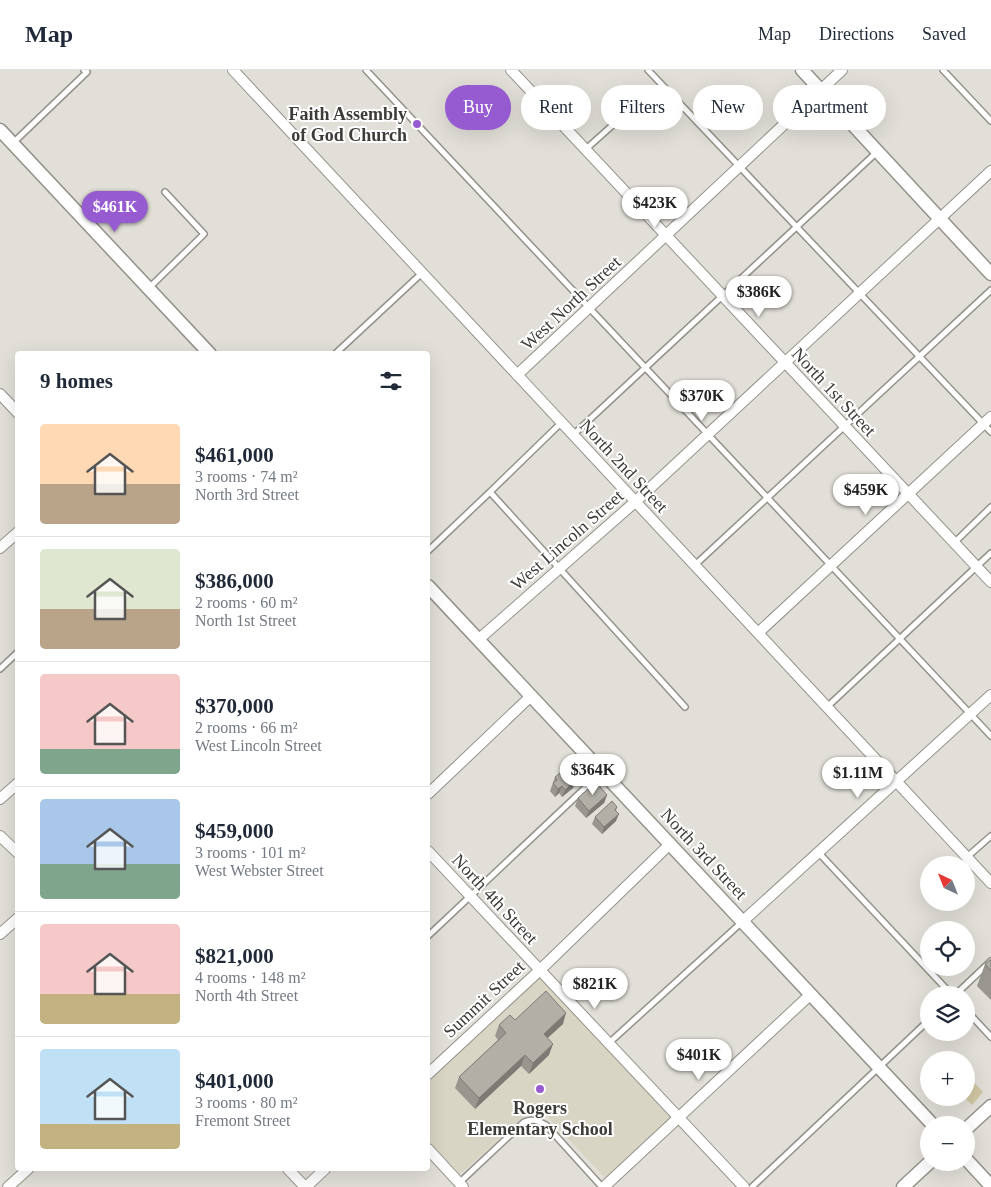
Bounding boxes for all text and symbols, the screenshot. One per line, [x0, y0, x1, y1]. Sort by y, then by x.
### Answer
text: Map [25, 21, 73, 47]
text: Map [758, 24, 791, 44]
text: Directions [819, 24, 894, 44]
text: Saved [922, 24, 966, 44]
chip: Buy [445, 85, 511, 130]
chip: Rent [521, 85, 591, 130]
chip: Filters [601, 85, 683, 130]
chip: New [693, 85, 763, 130]
chip: Apartment [773, 85, 886, 130]
place label: Faith Assembly of God Church [288, 104, 407, 145]
marker: Faith Assembly of God Church [411, 118, 423, 130]
pin: $423K [620, 186, 690, 229]
pin: $461K [80, 190, 150, 233]
text: $423K [633, 194, 677, 211]
text: $461K [93, 198, 137, 215]
street label: West North Street [517, 252, 625, 354]
pin: $386K [724, 276, 794, 318]
text: $386K [737, 283, 781, 300]
street label: North 1st Street [788, 343, 880, 441]
icon: filters [377, 367, 405, 395]
text: 9 homes [40, 369, 113, 393]
pin: $370K [667, 380, 737, 422]
text: $370K [680, 387, 724, 404]
street label: North 2nd Street [576, 415, 672, 517]
text: $461,000 [195, 443, 274, 467]
icon: home [80, 444, 140, 504]
text: 3 rooms · 74 m² [195, 468, 298, 485]
pin: $459K [831, 474, 901, 516]
text: $459K [844, 481, 888, 498]
text: North 3rd Street [195, 486, 299, 503]
street label: West Lincoln Street [507, 486, 627, 594]
icon: home [80, 569, 140, 629]
text: $386,000 [195, 569, 274, 593]
text: 2 rooms · 60 m² [195, 594, 298, 611]
text: North 1st Street [195, 612, 296, 629]
icon: home [80, 694, 140, 754]
text: $370,000 [195, 694, 274, 718]
text: 2 rooms · 66 m² [195, 719, 298, 736]
text: West Lincoln Street [195, 737, 322, 754]
pin: $364K [558, 754, 628, 796]
pin: $1.11M [817, 756, 899, 799]
text: $364K [571, 761, 615, 778]
text: $1.11M [833, 764, 883, 781]
street label: North 3rd Street [657, 804, 751, 904]
icon: home [80, 819, 140, 879]
text: $459,000 [195, 819, 274, 843]
text: 3 rooms · 101 m² [195, 844, 306, 861]
street label: North 4th Street [448, 850, 542, 948]
north arrow [920, 856, 975, 911]
map controls [920, 856, 975, 1171]
text: West Webster Street [195, 862, 324, 879]
button: locate [920, 921, 975, 976]
icon: home [80, 944, 140, 1004]
text: $821,000 [195, 944, 274, 968]
street label: Summit Street [439, 956, 529, 1042]
pin: $821K [560, 968, 630, 1010]
text: 4 rooms · 148 m² [195, 969, 306, 986]
text: $821K [573, 975, 617, 992]
button: layers [920, 986, 975, 1041]
text: North 4th Street [195, 987, 298, 1004]
pin: $401K [664, 1038, 734, 1081]
text: $401K [677, 1046, 721, 1063]
button: + [920, 1051, 975, 1106]
icon: home [80, 1069, 140, 1129]
text: $401,000 [195, 1069, 274, 1093]
marker: Rogers Elementary School [534, 1083, 546, 1095]
text: 3 rooms · 80 m² [195, 1094, 298, 1111]
place label: Rogers Elementary School [467, 1098, 613, 1139]
text: Fremont Street [195, 1112, 291, 1129]
button: − [920, 1116, 975, 1171]

